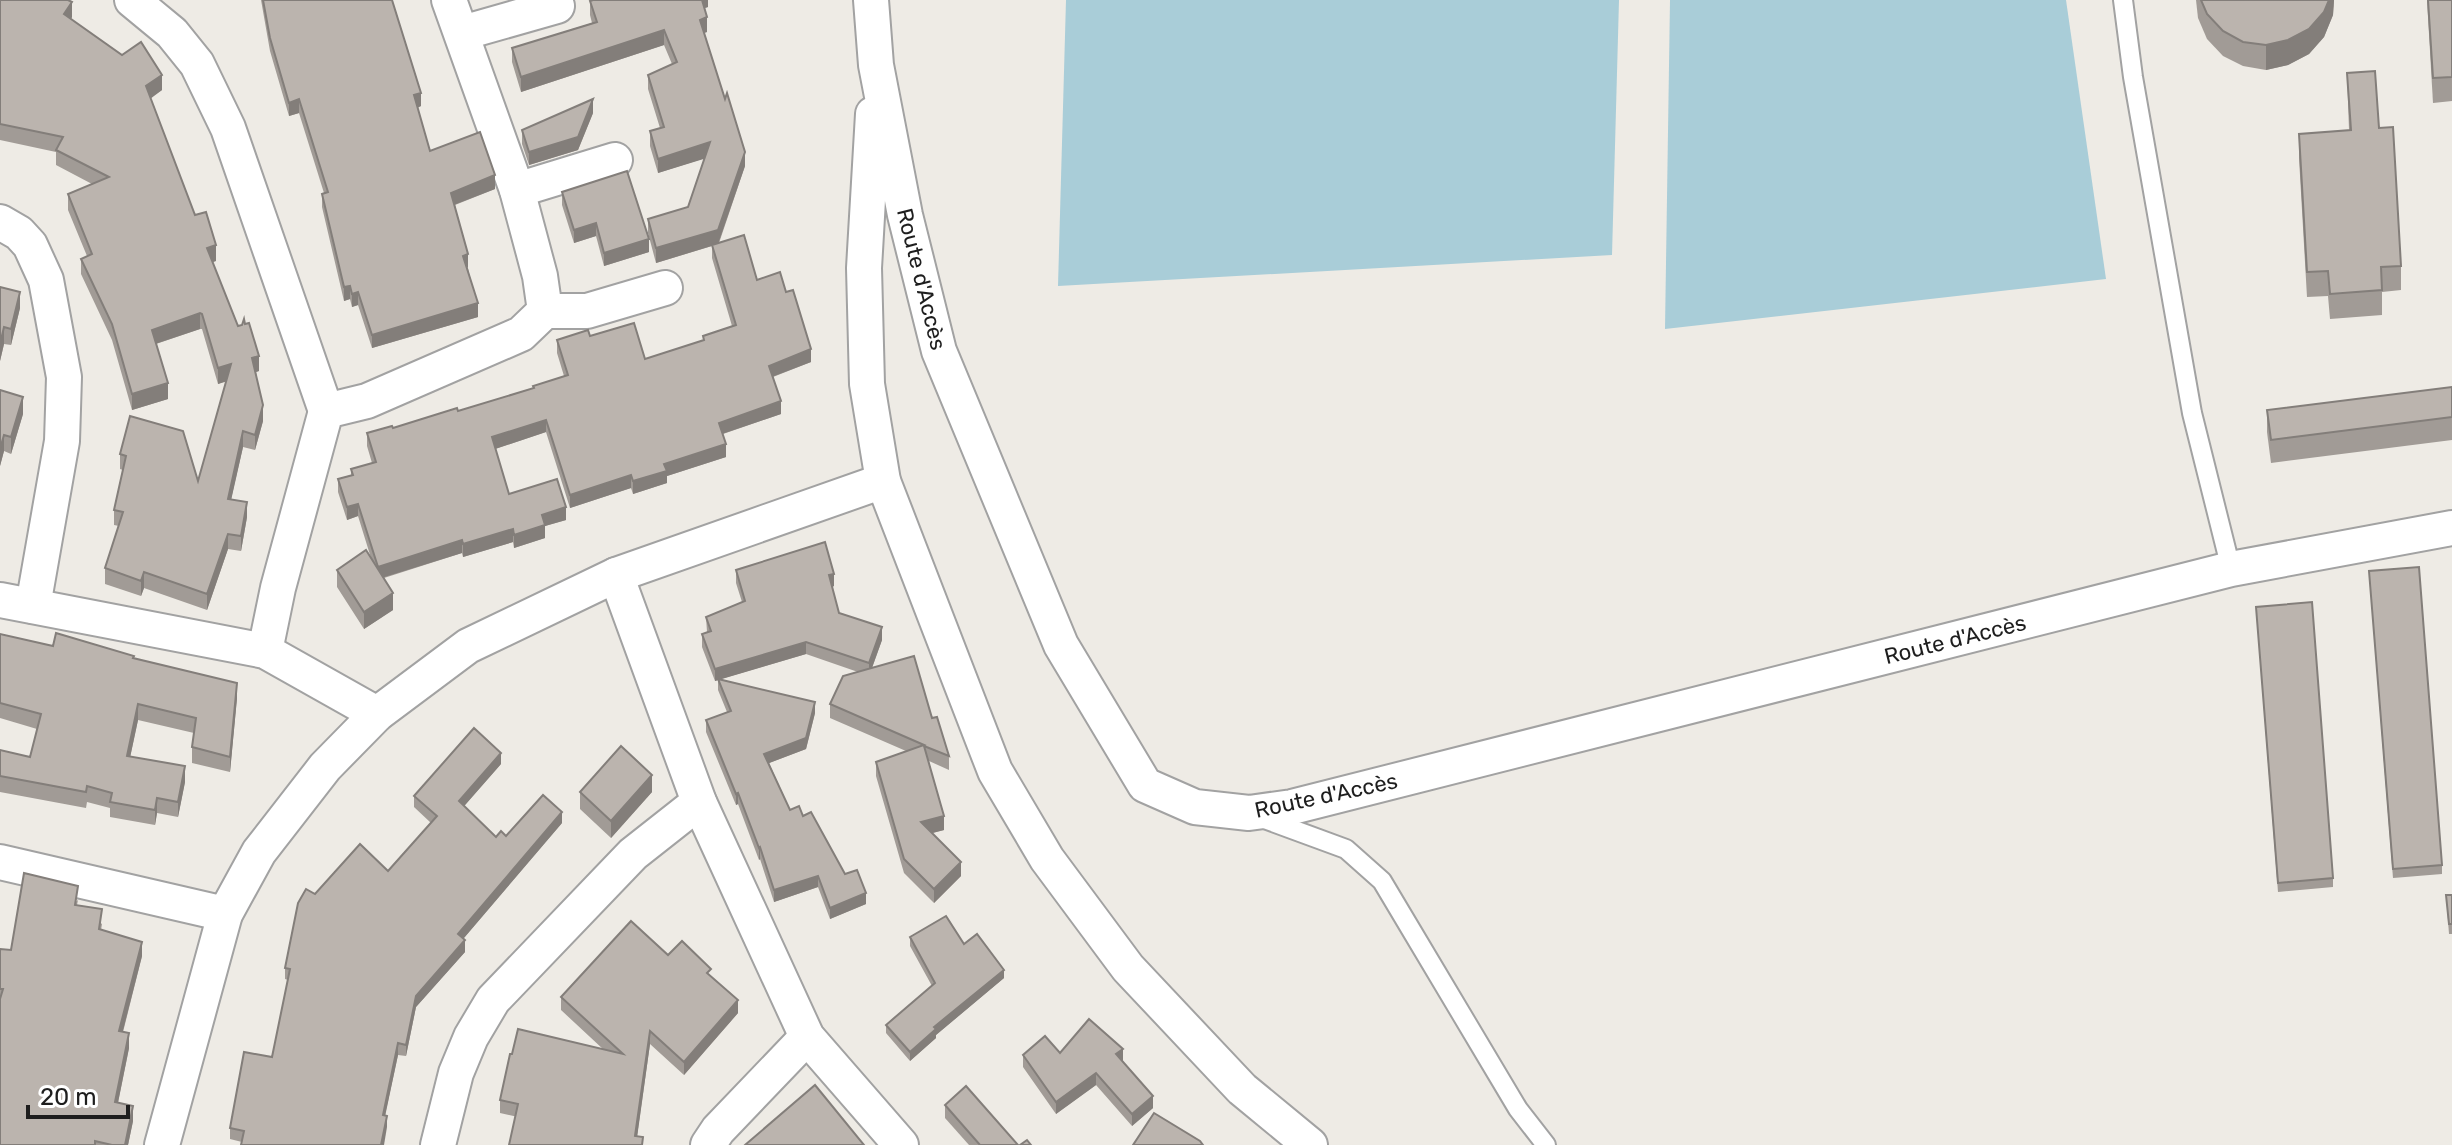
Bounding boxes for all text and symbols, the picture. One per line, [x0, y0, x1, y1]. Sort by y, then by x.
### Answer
street label: Route d'Accès [891, 205, 952, 353]
street label: Route d'Accès [1881, 609, 2029, 670]
street label: Route d'Accès [1252, 767, 1400, 824]
scale bar [28, 1069, 128, 1119]
text: 20 m [40, 1083, 97, 1111]

